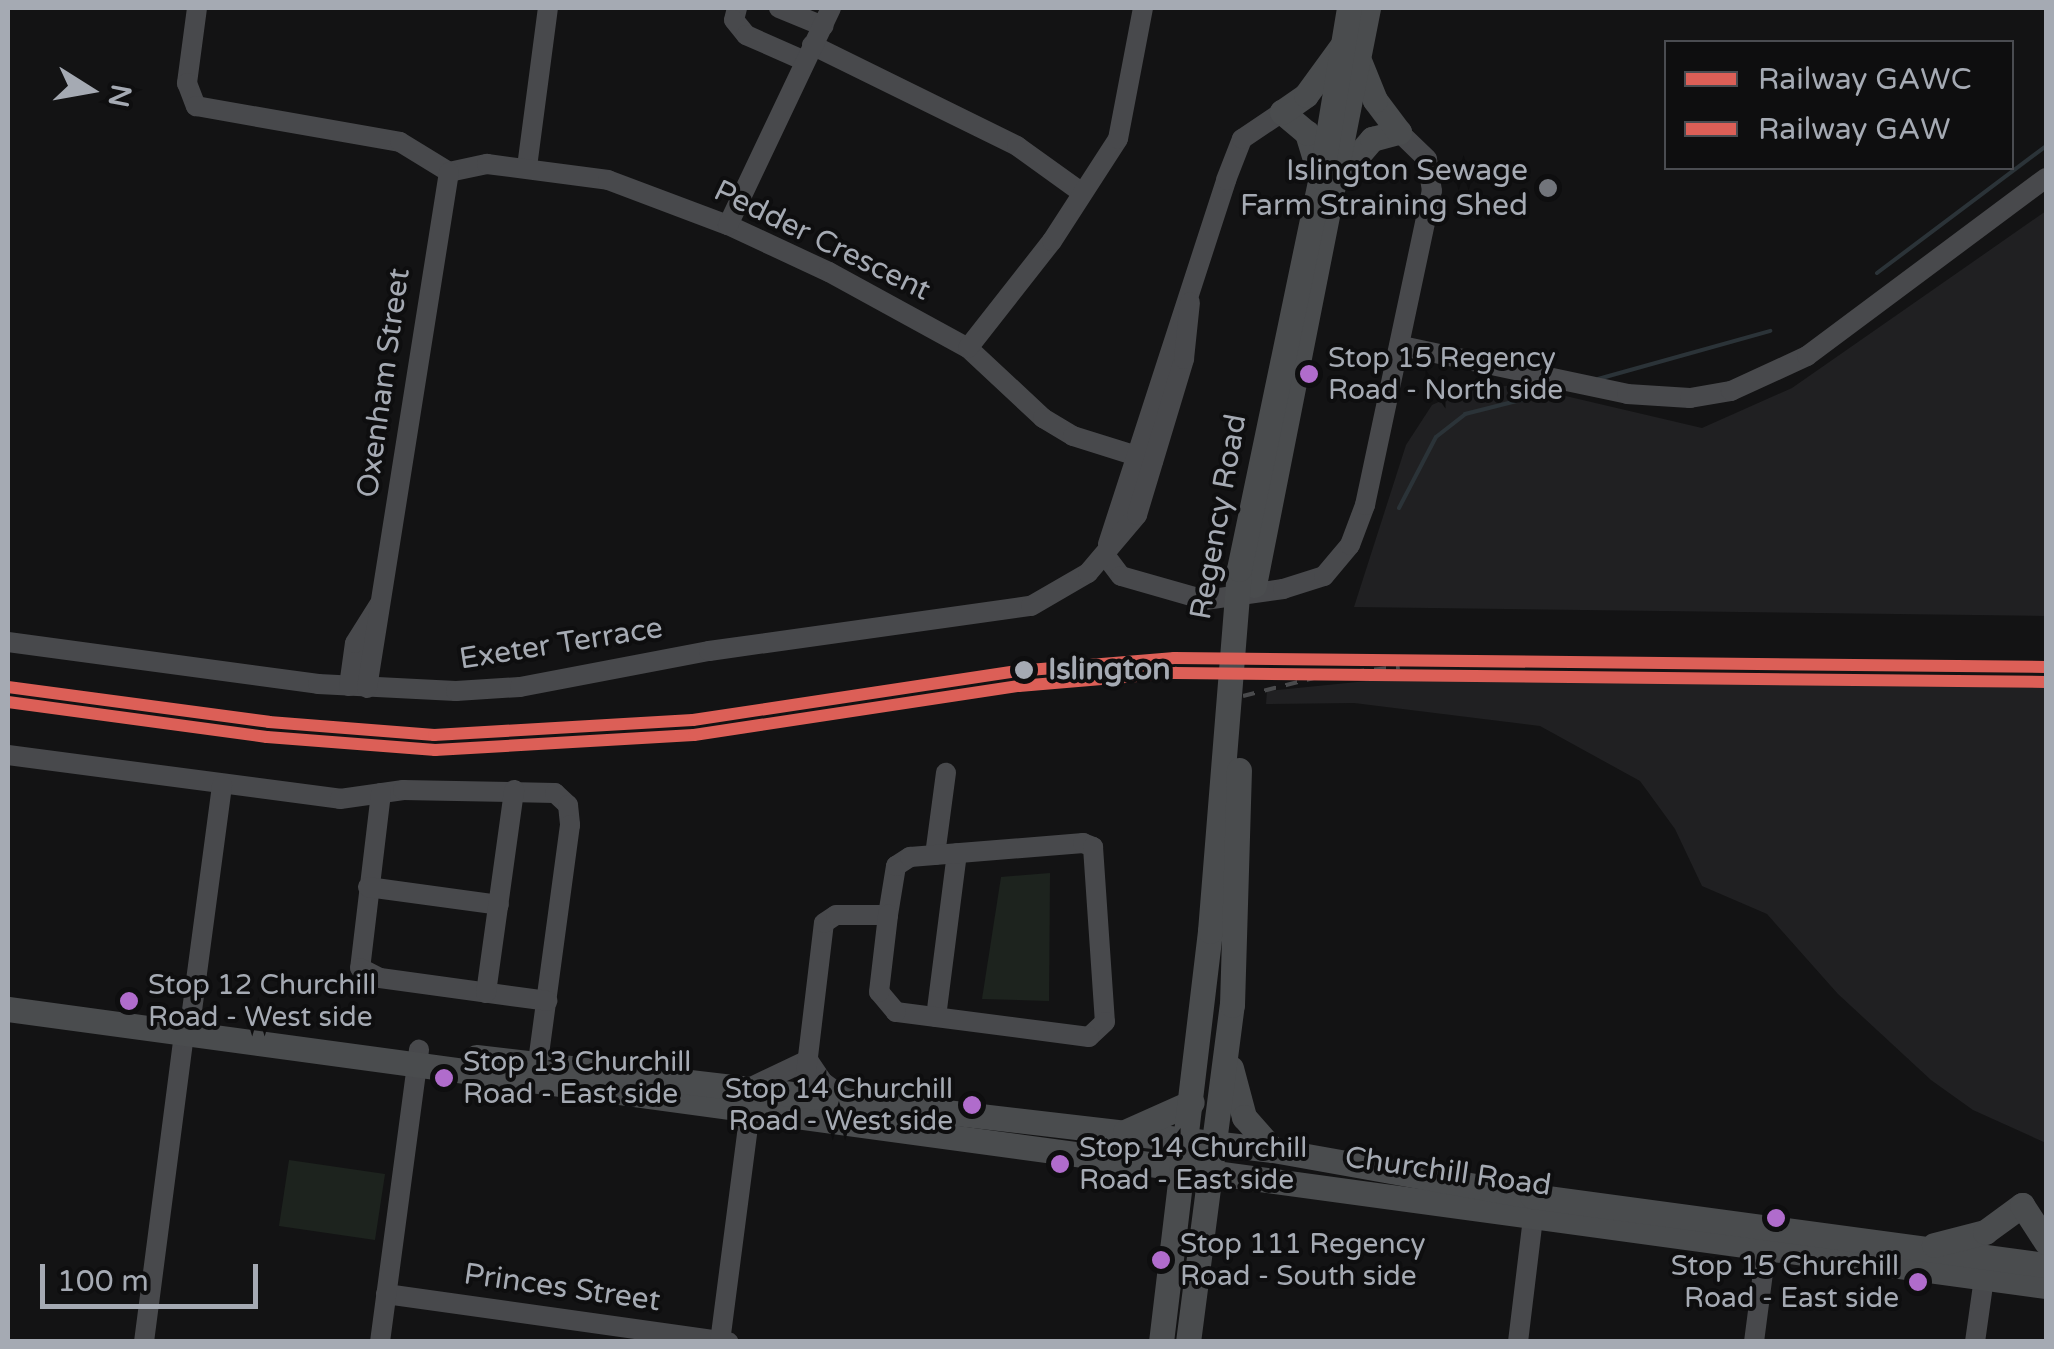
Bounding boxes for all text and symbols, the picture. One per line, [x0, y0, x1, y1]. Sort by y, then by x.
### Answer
north arrow [40, 40, 140, 140]
legend [1664, 40, 2014, 170]
text: Railway GAWC [1758, 61, 1972, 98]
text: N [101, 81, 138, 110]
text: Railway GAW [1758, 111, 1951, 148]
place label: Islington Sewage Farm Straining Shed [1240, 153, 1528, 224]
street label: Pedder Crescent [708, 173, 936, 309]
marker: Islington Sewage Farm Straining Shed [1537, 177, 1559, 199]
street label: Oxenham Street [350, 266, 418, 500]
place label: Stop 15 Regency Road - North side [1328, 341, 1563, 407]
marker: Stop 15 Regency Road - North side [1299, 364, 1319, 384]
street label: Regency Road [1183, 412, 1255, 622]
street label: Exeter Terrace [457, 610, 665, 678]
place label: Islington [1048, 652, 1171, 688]
marker: Islington [1009, 655, 1039, 685]
place label: Stop 12 Churchill Road - West side [148, 968, 376, 1034]
marker: Stop 12 Churchill Road - West side [119, 991, 139, 1011]
place label: Stop 13 Churchill Road - East side [463, 1045, 691, 1111]
marker: Stop 13 Churchill Road - East side [434, 1068, 454, 1088]
place label: Stop 14 Churchill Road - West side [725, 1072, 953, 1138]
marker: Stop 14 Churchill Road - West side [962, 1095, 982, 1115]
place label: Stop 14 Churchill Road - East side [1079, 1131, 1307, 1197]
street label: Churchill Road [1342, 1140, 1554, 1204]
marker: Stop 14 Churchill Road - East side [1050, 1154, 1070, 1174]
unlabelled marker [1766, 1208, 1786, 1228]
place label: Stop 111 Regency Road - South side [1180, 1227, 1425, 1293]
scale bar [45, 1244, 262, 1306]
place label: Stop 15 Churchill Road - East side [1671, 1249, 1899, 1315]
marker: Stop 111 Regency Road - South side [1151, 1250, 1171, 1270]
street label: Princes Street [461, 1256, 663, 1320]
text: 100 m [57, 1263, 149, 1300]
marker: Stop 15 Churchill Road - East side [1908, 1272, 1928, 1292]

